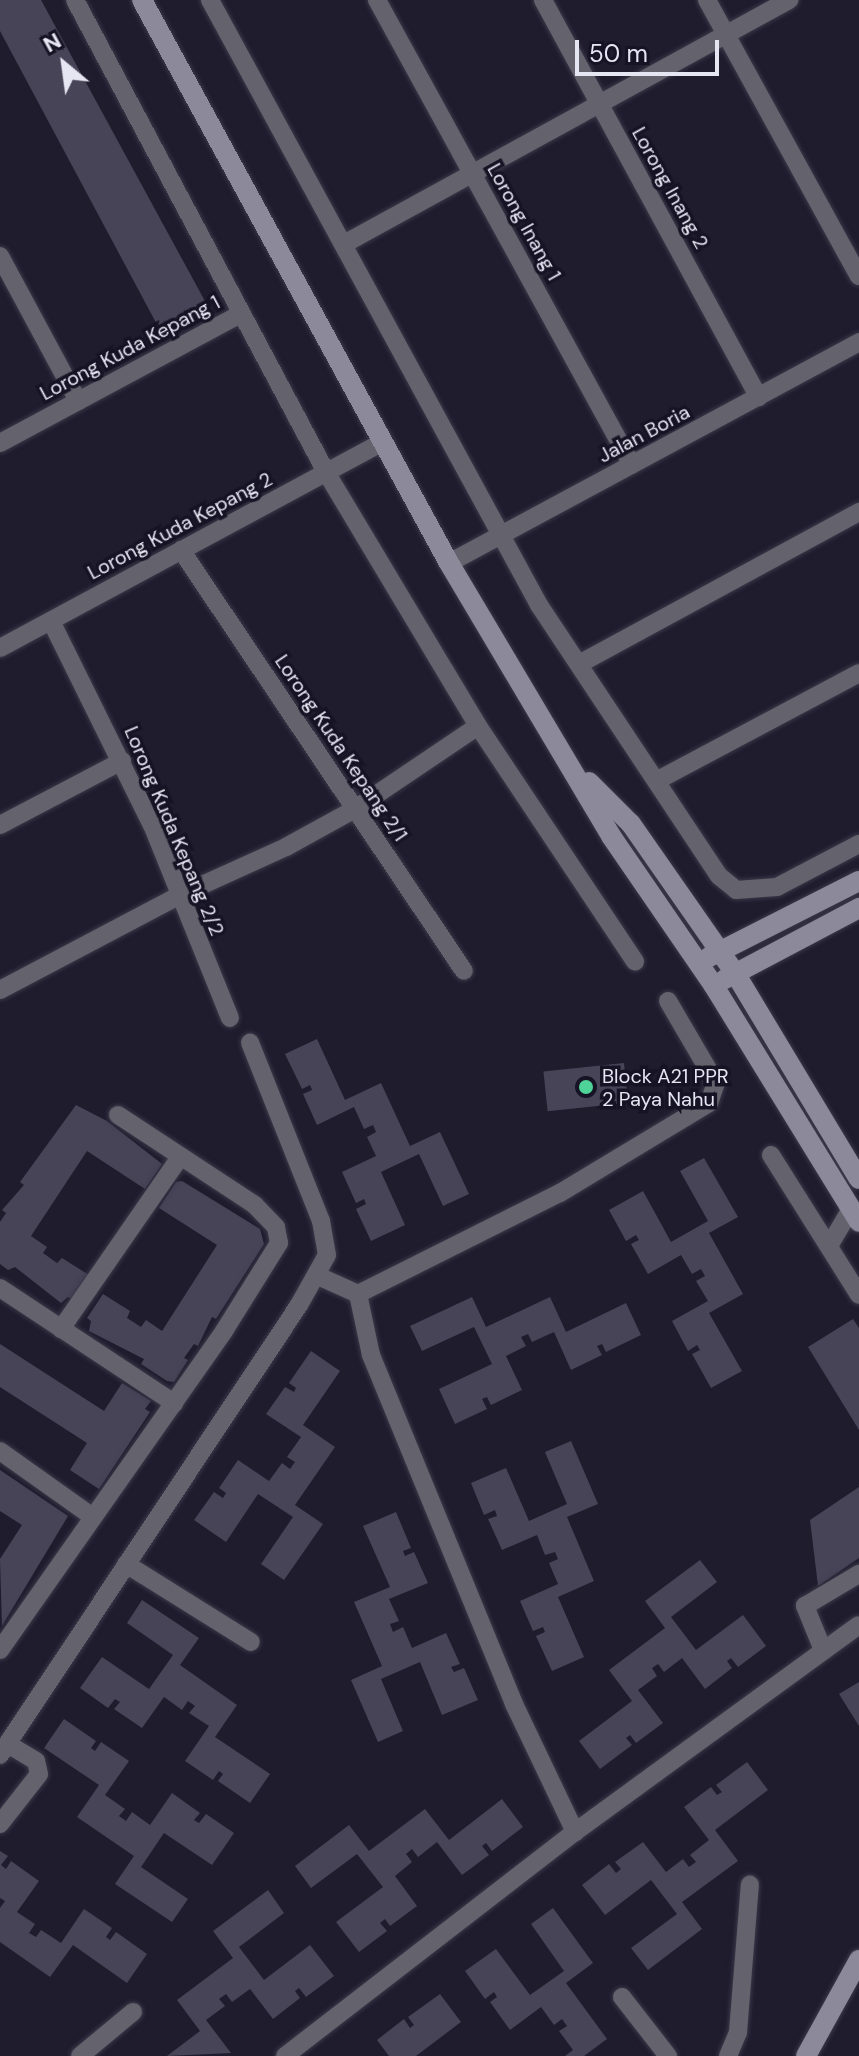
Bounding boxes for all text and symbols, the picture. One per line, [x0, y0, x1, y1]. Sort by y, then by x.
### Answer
north arrow [24, 24, 104, 104]
scale bar [579, 24, 723, 74]
text: N [38, 26, 66, 59]
text: 50 m [589, 38, 648, 69]
street label: Lorong Inang 2 [627, 123, 713, 253]
street label: Lorong Inang 1 [482, 159, 566, 285]
street label: Lorong Kuda Kepang 1 [36, 290, 224, 406]
street label: Jalan Boria [594, 400, 694, 468]
street label: Lorong Kuda Kepang 2 [84, 467, 276, 585]
street label: Lorong Kuda Kepang 2/1 [270, 650, 412, 846]
street label: Lorong Kuda Kepang 2/2 [119, 723, 229, 939]
place label: Block A21 PPR 2 Paya Nahu [602, 1064, 729, 1111]
marker: Block A21 PPR 2 Paya Nahu [577, 1078, 595, 1096]

